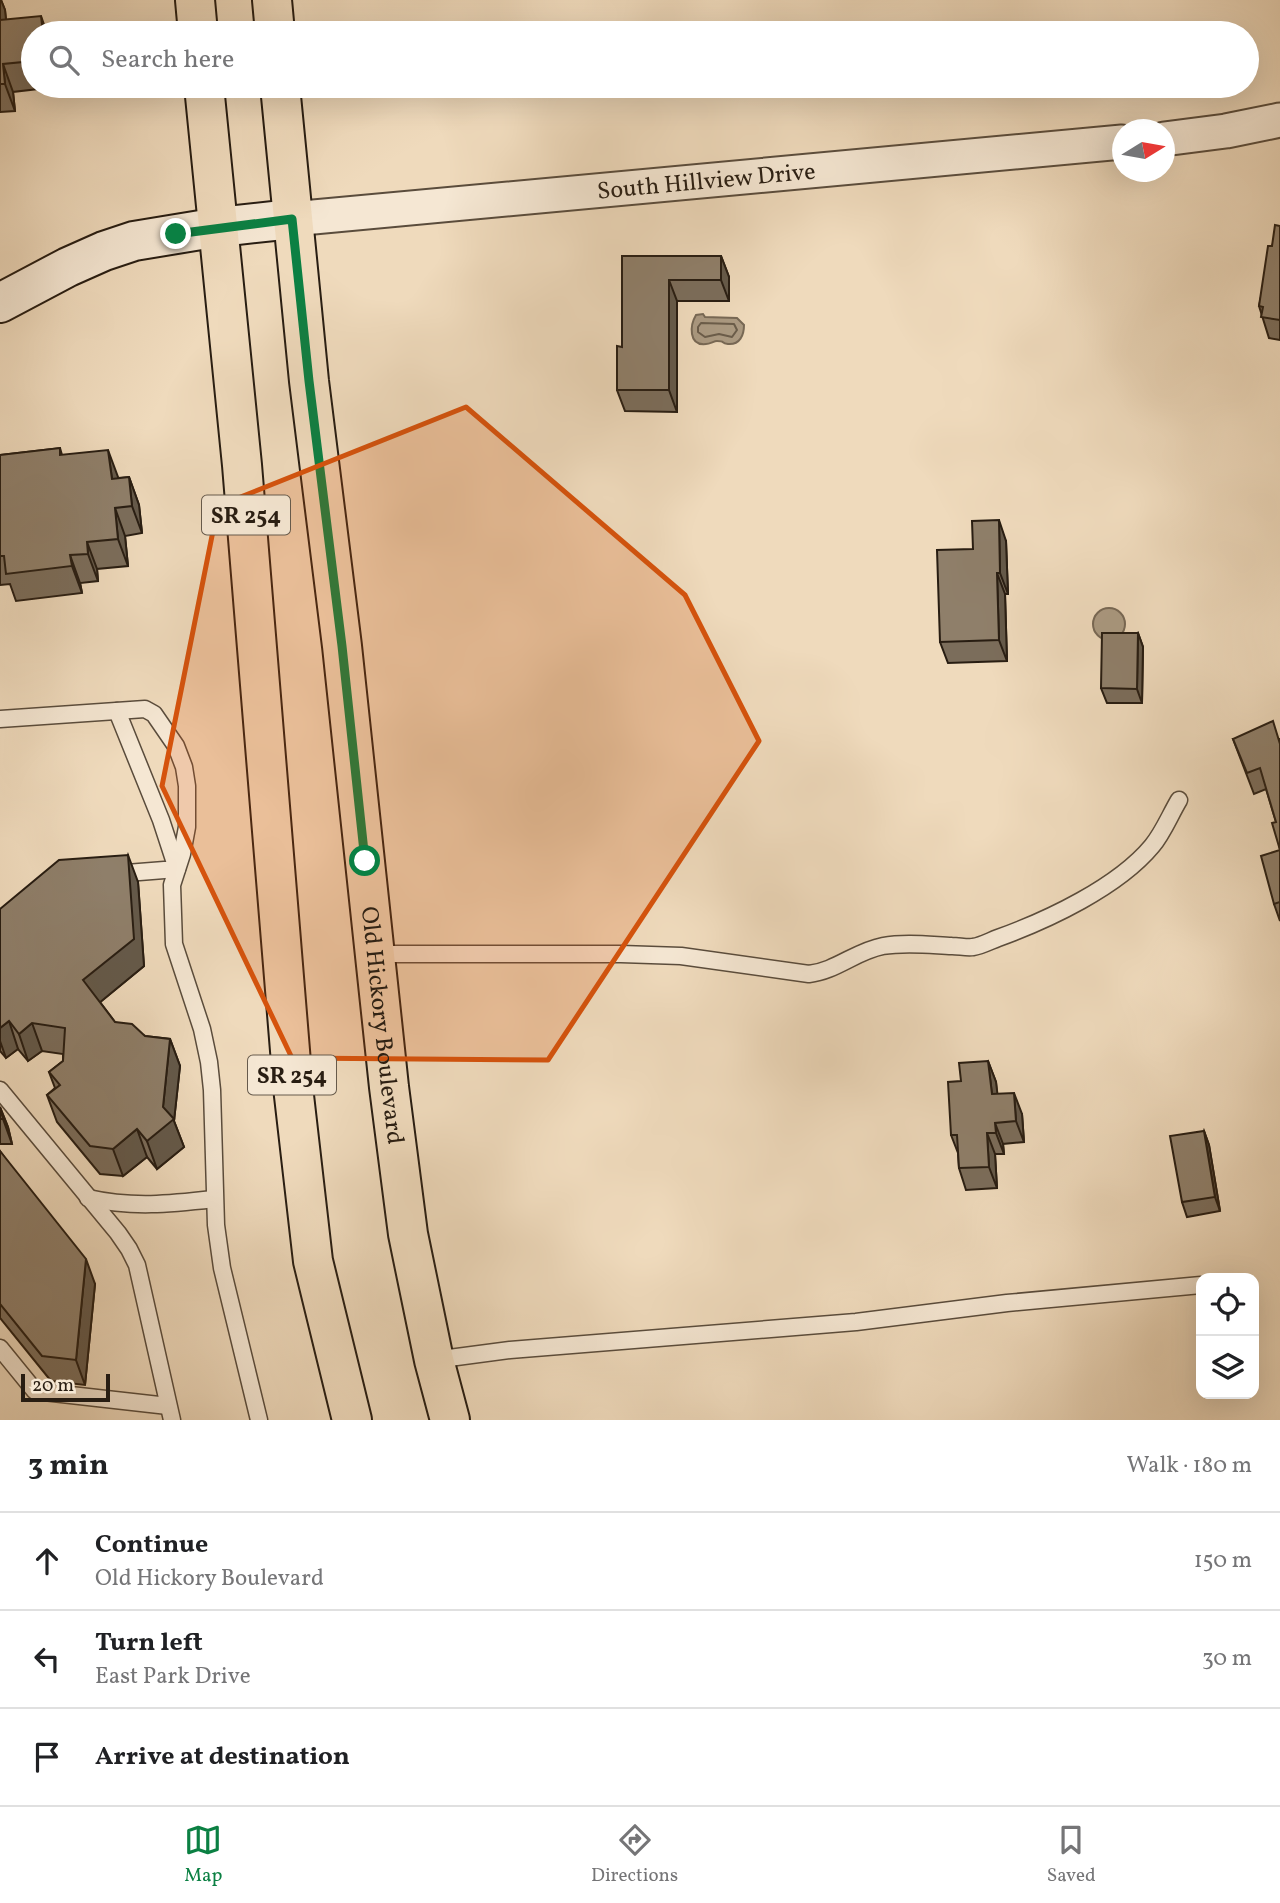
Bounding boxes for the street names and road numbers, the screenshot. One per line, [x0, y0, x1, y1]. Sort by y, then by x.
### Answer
street label: South Hillview Drive [596, 156, 817, 210]
road number: SR 254 [202, 495, 290, 534]
street label: Old Hickory Boulevard [351, 905, 411, 1147]
road number: SR 254 [248, 1056, 336, 1094]

